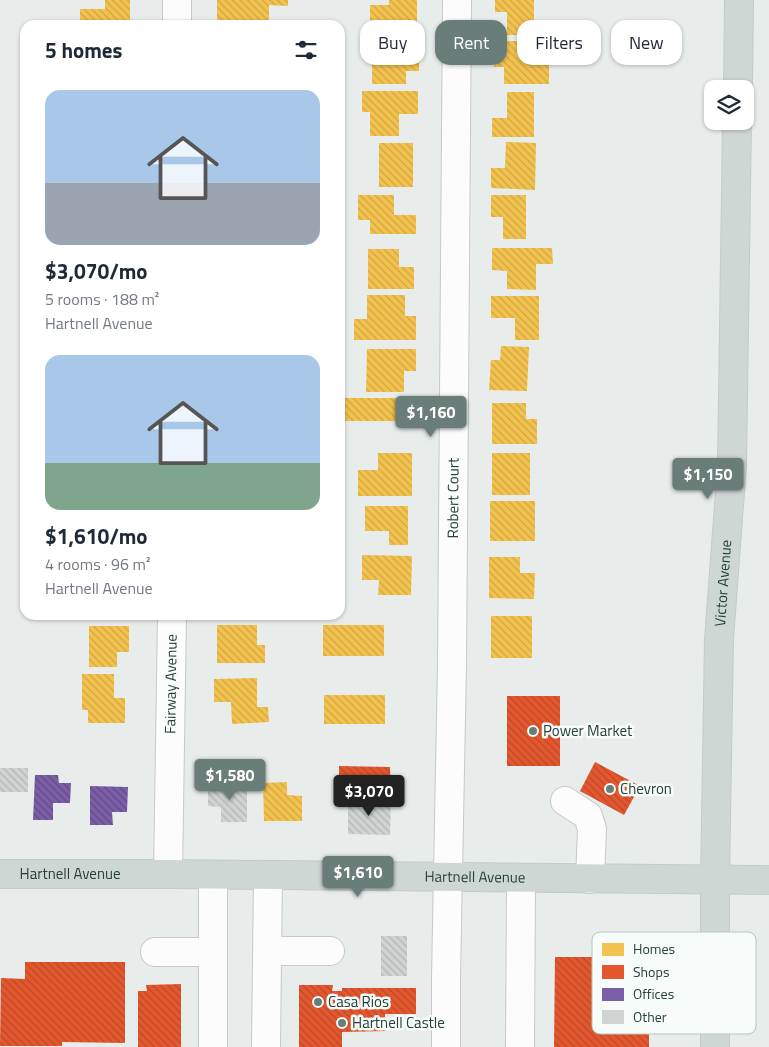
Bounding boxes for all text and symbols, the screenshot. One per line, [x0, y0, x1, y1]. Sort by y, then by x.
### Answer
chip: Buy [360, 20, 425, 65]
chip: Rent [435, 20, 507, 65]
chip: Filters [517, 20, 601, 65]
chip: New [611, 20, 682, 65]
text: 5 homes [45, 34, 122, 66]
icon: filters [292, 36, 320, 64]
map controls [704, 80, 754, 130]
button: layers [704, 80, 754, 130]
icon: home [138, 123, 228, 213]
text: $3,070/mo [45, 255, 147, 287]
text: 5 rooms · 188 m² [45, 287, 159, 311]
text: Hartnell Avenue [45, 311, 153, 335]
icon: home [138, 388, 228, 478]
pin: $1,160 [390, 396, 472, 438]
text: $1,160 [406, 400, 456, 424]
street label: Robert Court [441, 457, 465, 538]
pin: $1,150 [667, 458, 749, 500]
text: $1,150 [683, 462, 733, 486]
text: $1,610/mo [45, 520, 147, 552]
street label: Victor Avenue [708, 539, 737, 628]
text: 4 rooms · 96 m² [45, 552, 150, 576]
text: Hartnell Avenue [45, 576, 153, 600]
street label: Fairway Avenue [158, 634, 183, 734]
place label: Power Market [543, 719, 633, 742]
marker: Power Market [527, 725, 539, 737]
pin: $1,580 [189, 758, 271, 801]
text: $1,580 [205, 763, 255, 787]
pin: $3,070 [328, 774, 410, 817]
place label: Chevron [620, 777, 672, 800]
text: $3,070 [344, 779, 394, 803]
marker: Chevron [604, 783, 616, 795]
pin: $1,610 [317, 856, 399, 898]
text: $1,610 [333, 860, 383, 884]
street label: Hartnell Avenue [20, 862, 120, 885]
street label: Hartnell Avenue [424, 865, 526, 889]
legend [592, 932, 756, 1034]
text: Homes [633, 938, 675, 959]
text: Shops [633, 961, 669, 982]
text: Offices [633, 983, 674, 1004]
place label: Casa Rios [328, 990, 389, 1013]
marker: Casa Rios [312, 996, 324, 1008]
text: Other [633, 1006, 667, 1027]
place label: Hartnell Castle [352, 1011, 445, 1034]
marker: Hartnell Castle [336, 1017, 348, 1029]

